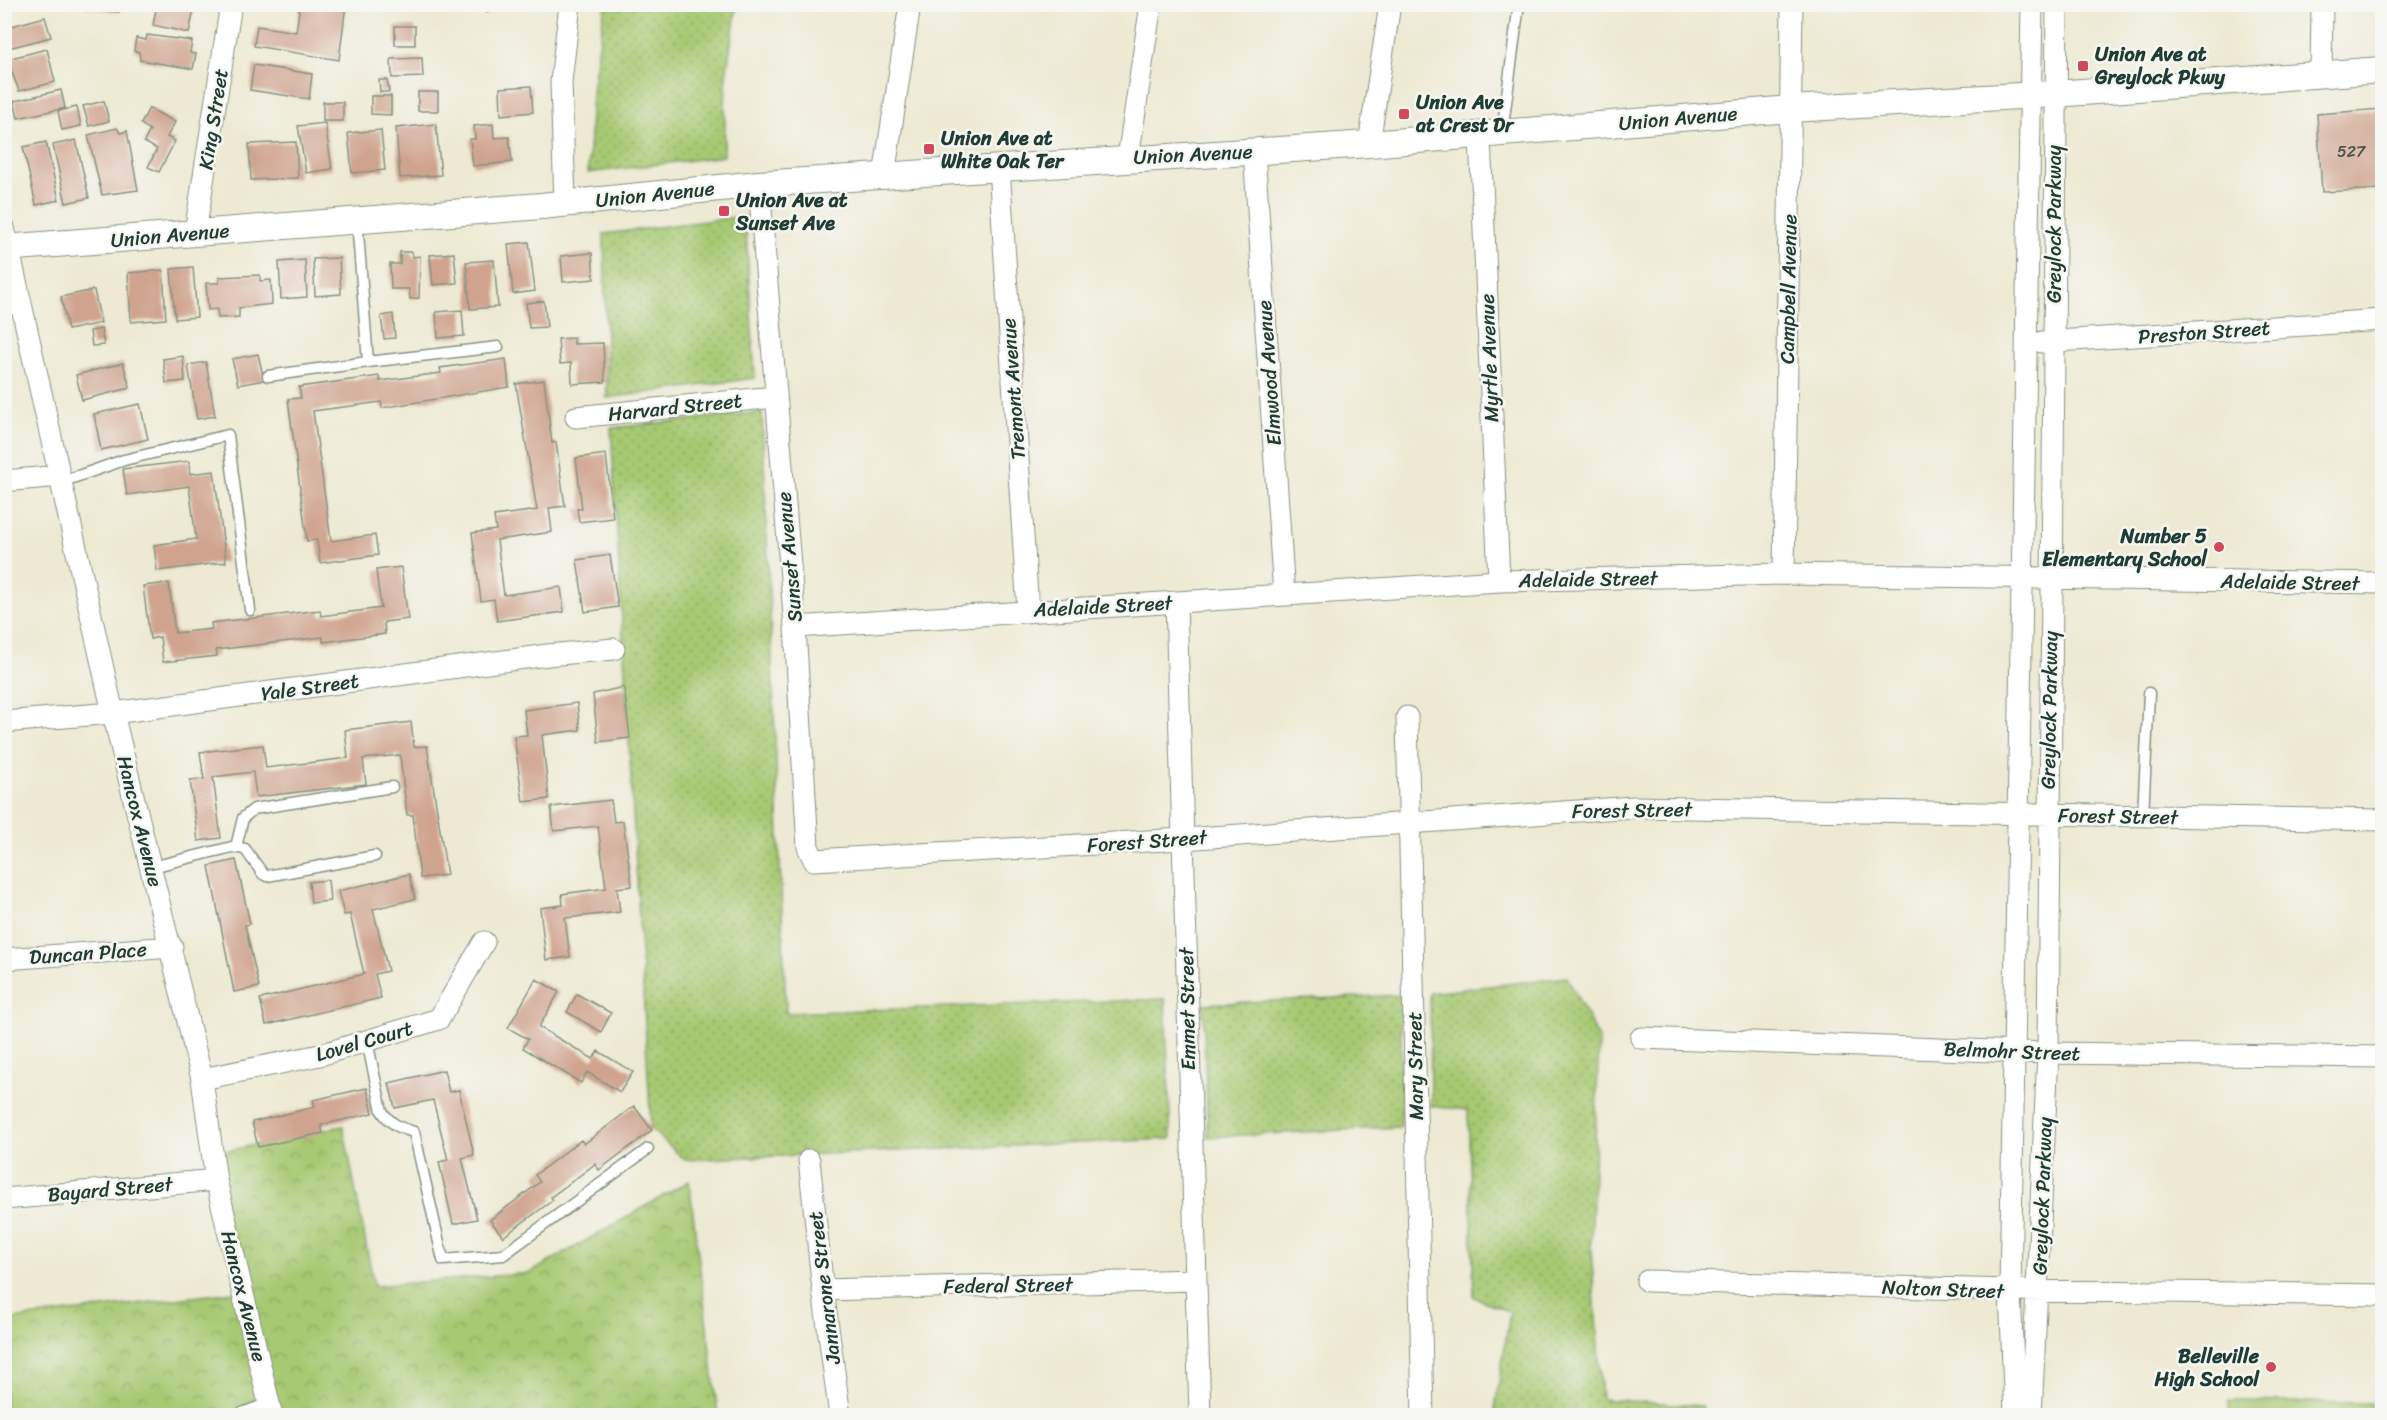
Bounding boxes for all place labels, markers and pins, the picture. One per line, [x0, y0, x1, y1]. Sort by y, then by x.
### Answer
place label: Union Ave at Greylock Pkwy [2094, 37, 2226, 95]
marker: Union Ave at Greylock Pkwy [2076, 59, 2090, 73]
place label: Union Ave at Crest Dr [1415, 85, 1515, 143]
marker: Union Ave at Crest Dr [1397, 107, 1411, 121]
place label: Union Ave at White Oak Ter [941, 121, 1065, 179]
marker: Union Ave at White Oak Ter [922, 142, 936, 156]
place label: Union Ave at Sunset Ave [735, 183, 848, 241]
marker: Union Ave at Sunset Ave [717, 204, 731, 218]
place label: Number 5 Elementary School [2042, 519, 2208, 577]
marker: Number 5 Elementary School [2212, 540, 2226, 554]
place label: Belleville High School [2154, 1339, 2260, 1397]
marker: Belleville High School [2264, 1360, 2278, 1374]

